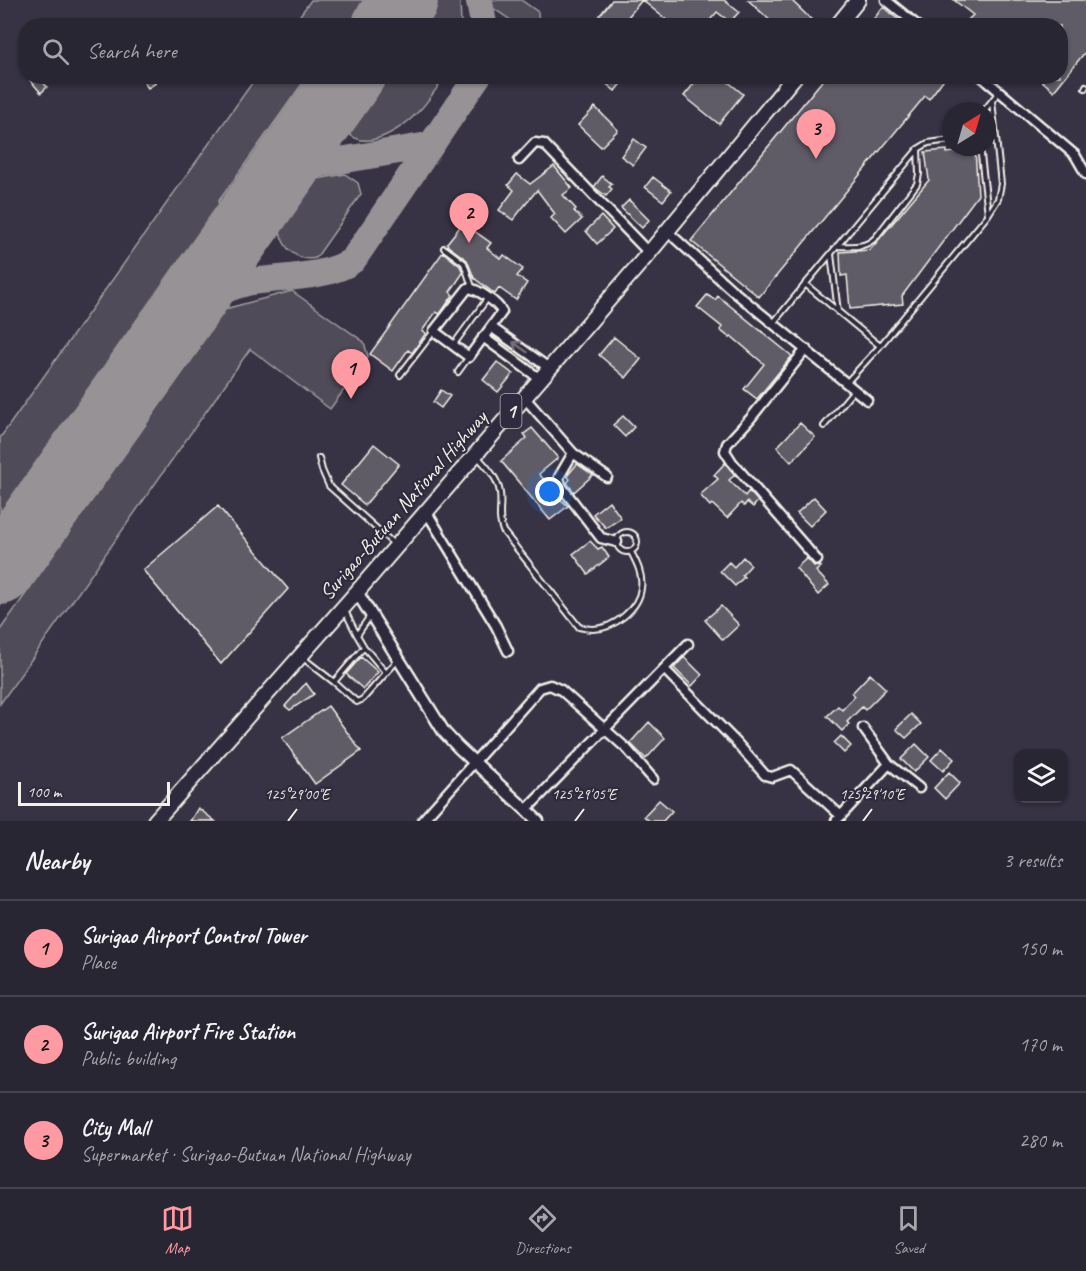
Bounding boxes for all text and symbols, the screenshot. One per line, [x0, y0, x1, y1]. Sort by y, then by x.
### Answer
search box [18, 18, 1068, 84]
icon: search [39, 35, 72, 68]
text: Search here [87, 37, 177, 65]
north arrow [942, 102, 996, 156]
pin: 3 [796, 110, 836, 159]
pin: 2 [450, 194, 488, 243]
one-way arrow [513, 341, 529, 353]
pin: 1 [332, 350, 370, 399]
road number: 1 [500, 394, 522, 428]
street label: Surigao-Butuan National Highway [314, 403, 494, 605]
your location [535, 477, 564, 506]
map controls [1014, 749, 1068, 803]
button: layers [1014, 749, 1068, 803]
scale bar [18, 779, 170, 806]
text: 100 m [27, 782, 61, 802]
text: 125°29'00"E [265, 785, 331, 804]
text: 125°29'05"E [552, 785, 618, 804]
text: 125°29'10"E [840, 785, 906, 804]
text: Nearby [24, 844, 89, 877]
text: 3 results [1003, 848, 1062, 873]
text: Surigao Airport Control Tower [81, 922, 307, 950]
text: 1 [39, 936, 48, 961]
text: 150 m [1019, 936, 1062, 961]
text: Place [81, 950, 116, 975]
text: Surigao Airport Fire Station [81, 1018, 295, 1046]
text: 2 [39, 1032, 48, 1057]
text: 170 m [1019, 1032, 1062, 1057]
text: Public building [81, 1046, 176, 1071]
text: City Mall [81, 1114, 149, 1142]
text: 3 [39, 1128, 48, 1153]
text: 280 m [1019, 1128, 1062, 1153]
text: Supermarket · Surigao-Butuan National Highway [81, 1142, 411, 1167]
tab: Map [161, 1202, 194, 1258]
tab: Directions [515, 1202, 571, 1258]
tab: Saved [892, 1202, 925, 1258]

